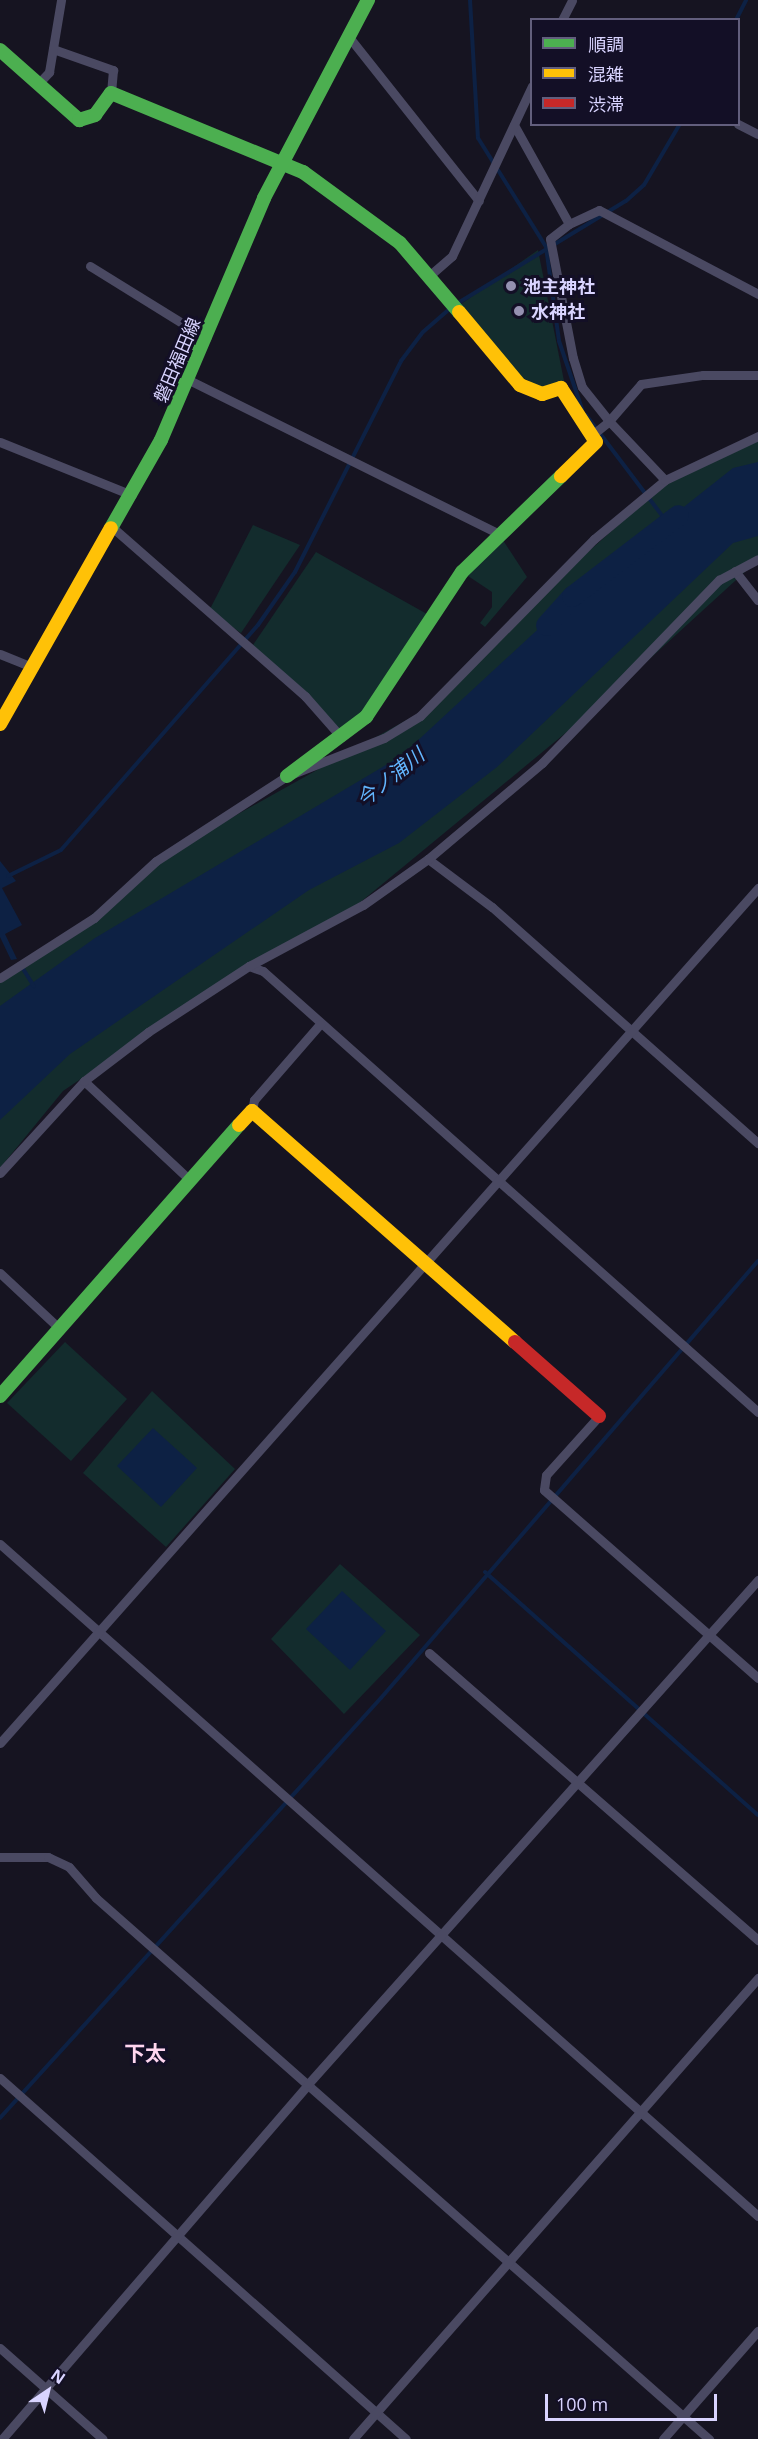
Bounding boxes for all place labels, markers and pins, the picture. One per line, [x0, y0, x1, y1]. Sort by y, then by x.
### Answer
place label: 池主神社 [523, 275, 595, 297]
marker: 池主神社 [504, 279, 518, 293]
place label: 水神社 [531, 300, 585, 322]
marker: 水神社 [512, 304, 526, 318]

